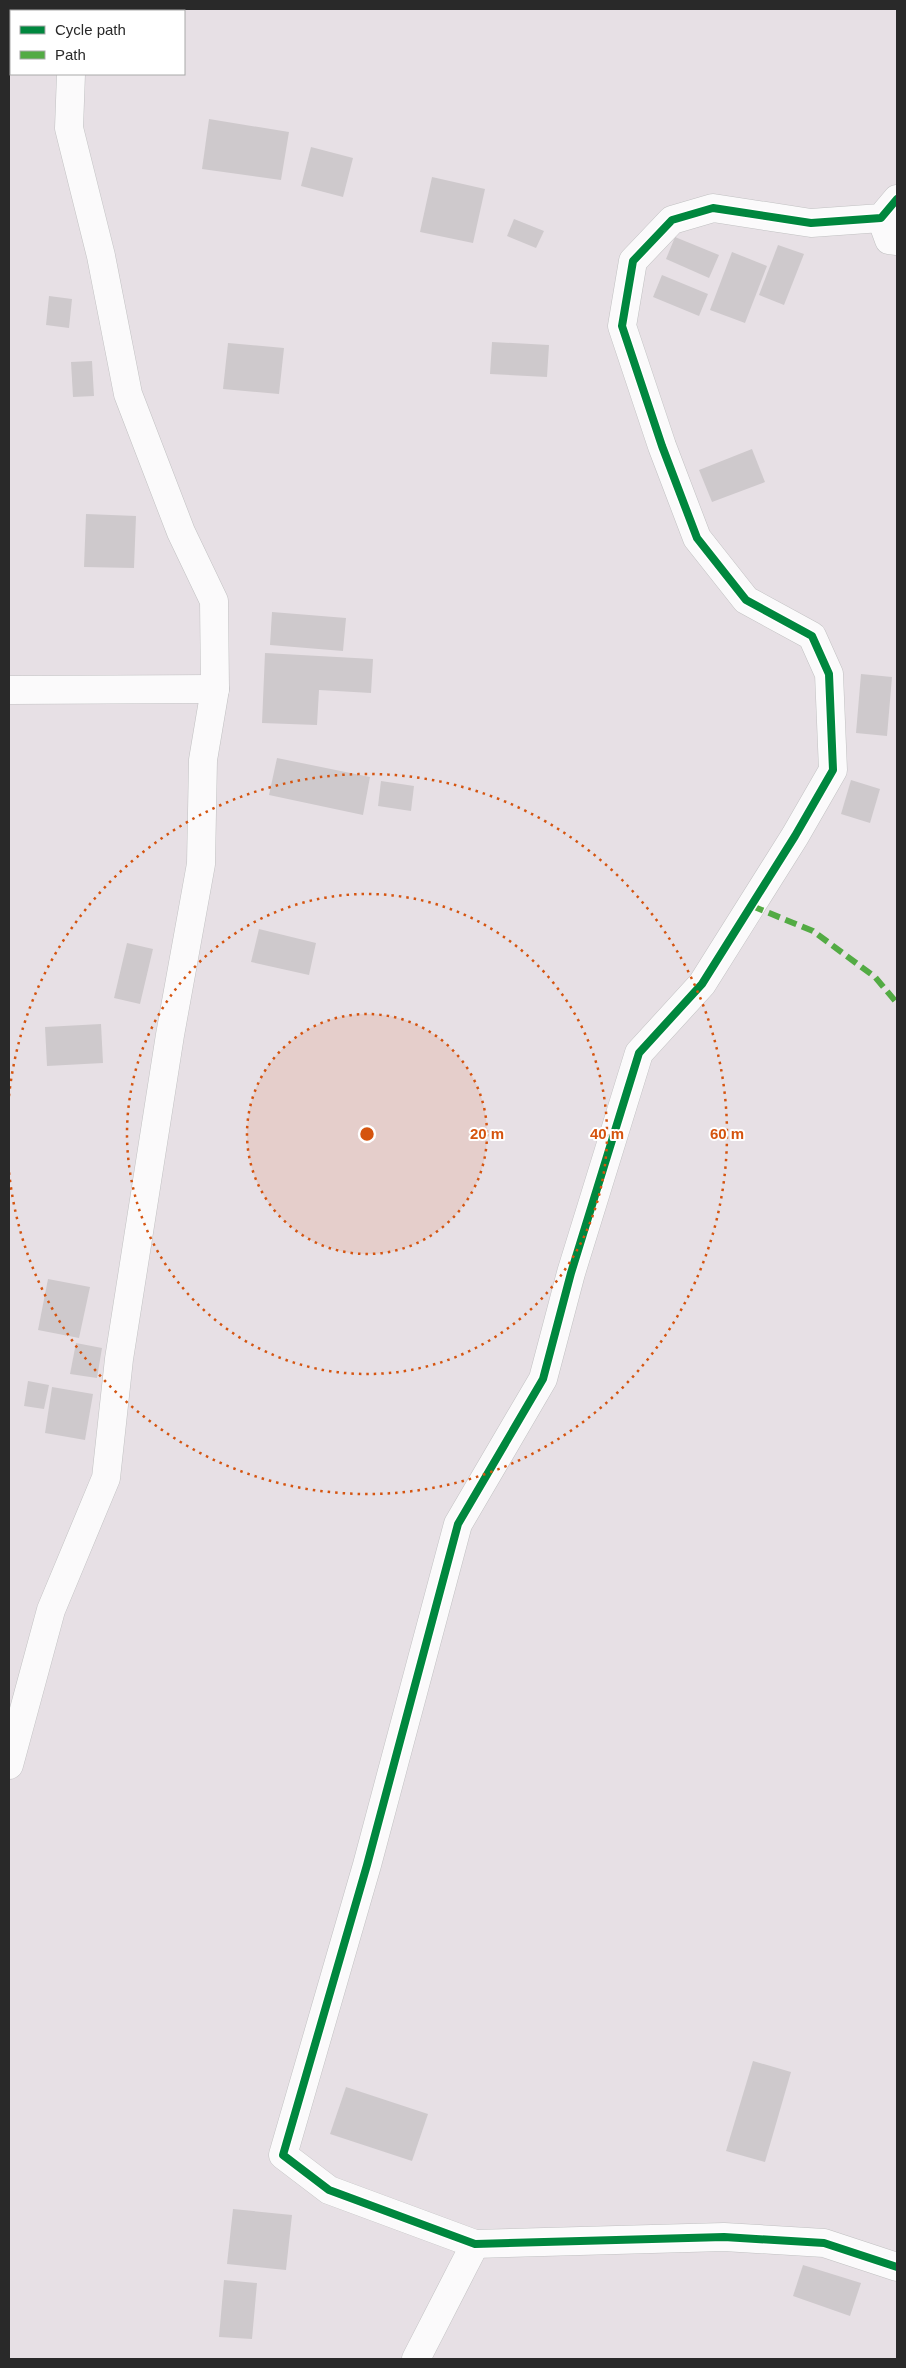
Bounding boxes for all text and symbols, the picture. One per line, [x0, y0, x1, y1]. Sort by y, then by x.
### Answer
legend [10, 10, 185, 75]
text: Cycle path [55, 21, 126, 38]
text: Path [55, 46, 86, 63]
centre of rings [358, 1125, 376, 1143]
text: 20 m [470, 1125, 504, 1142]
text: 40 m [590, 1125, 624, 1142]
text: 60 m [710, 1125, 744, 1142]

